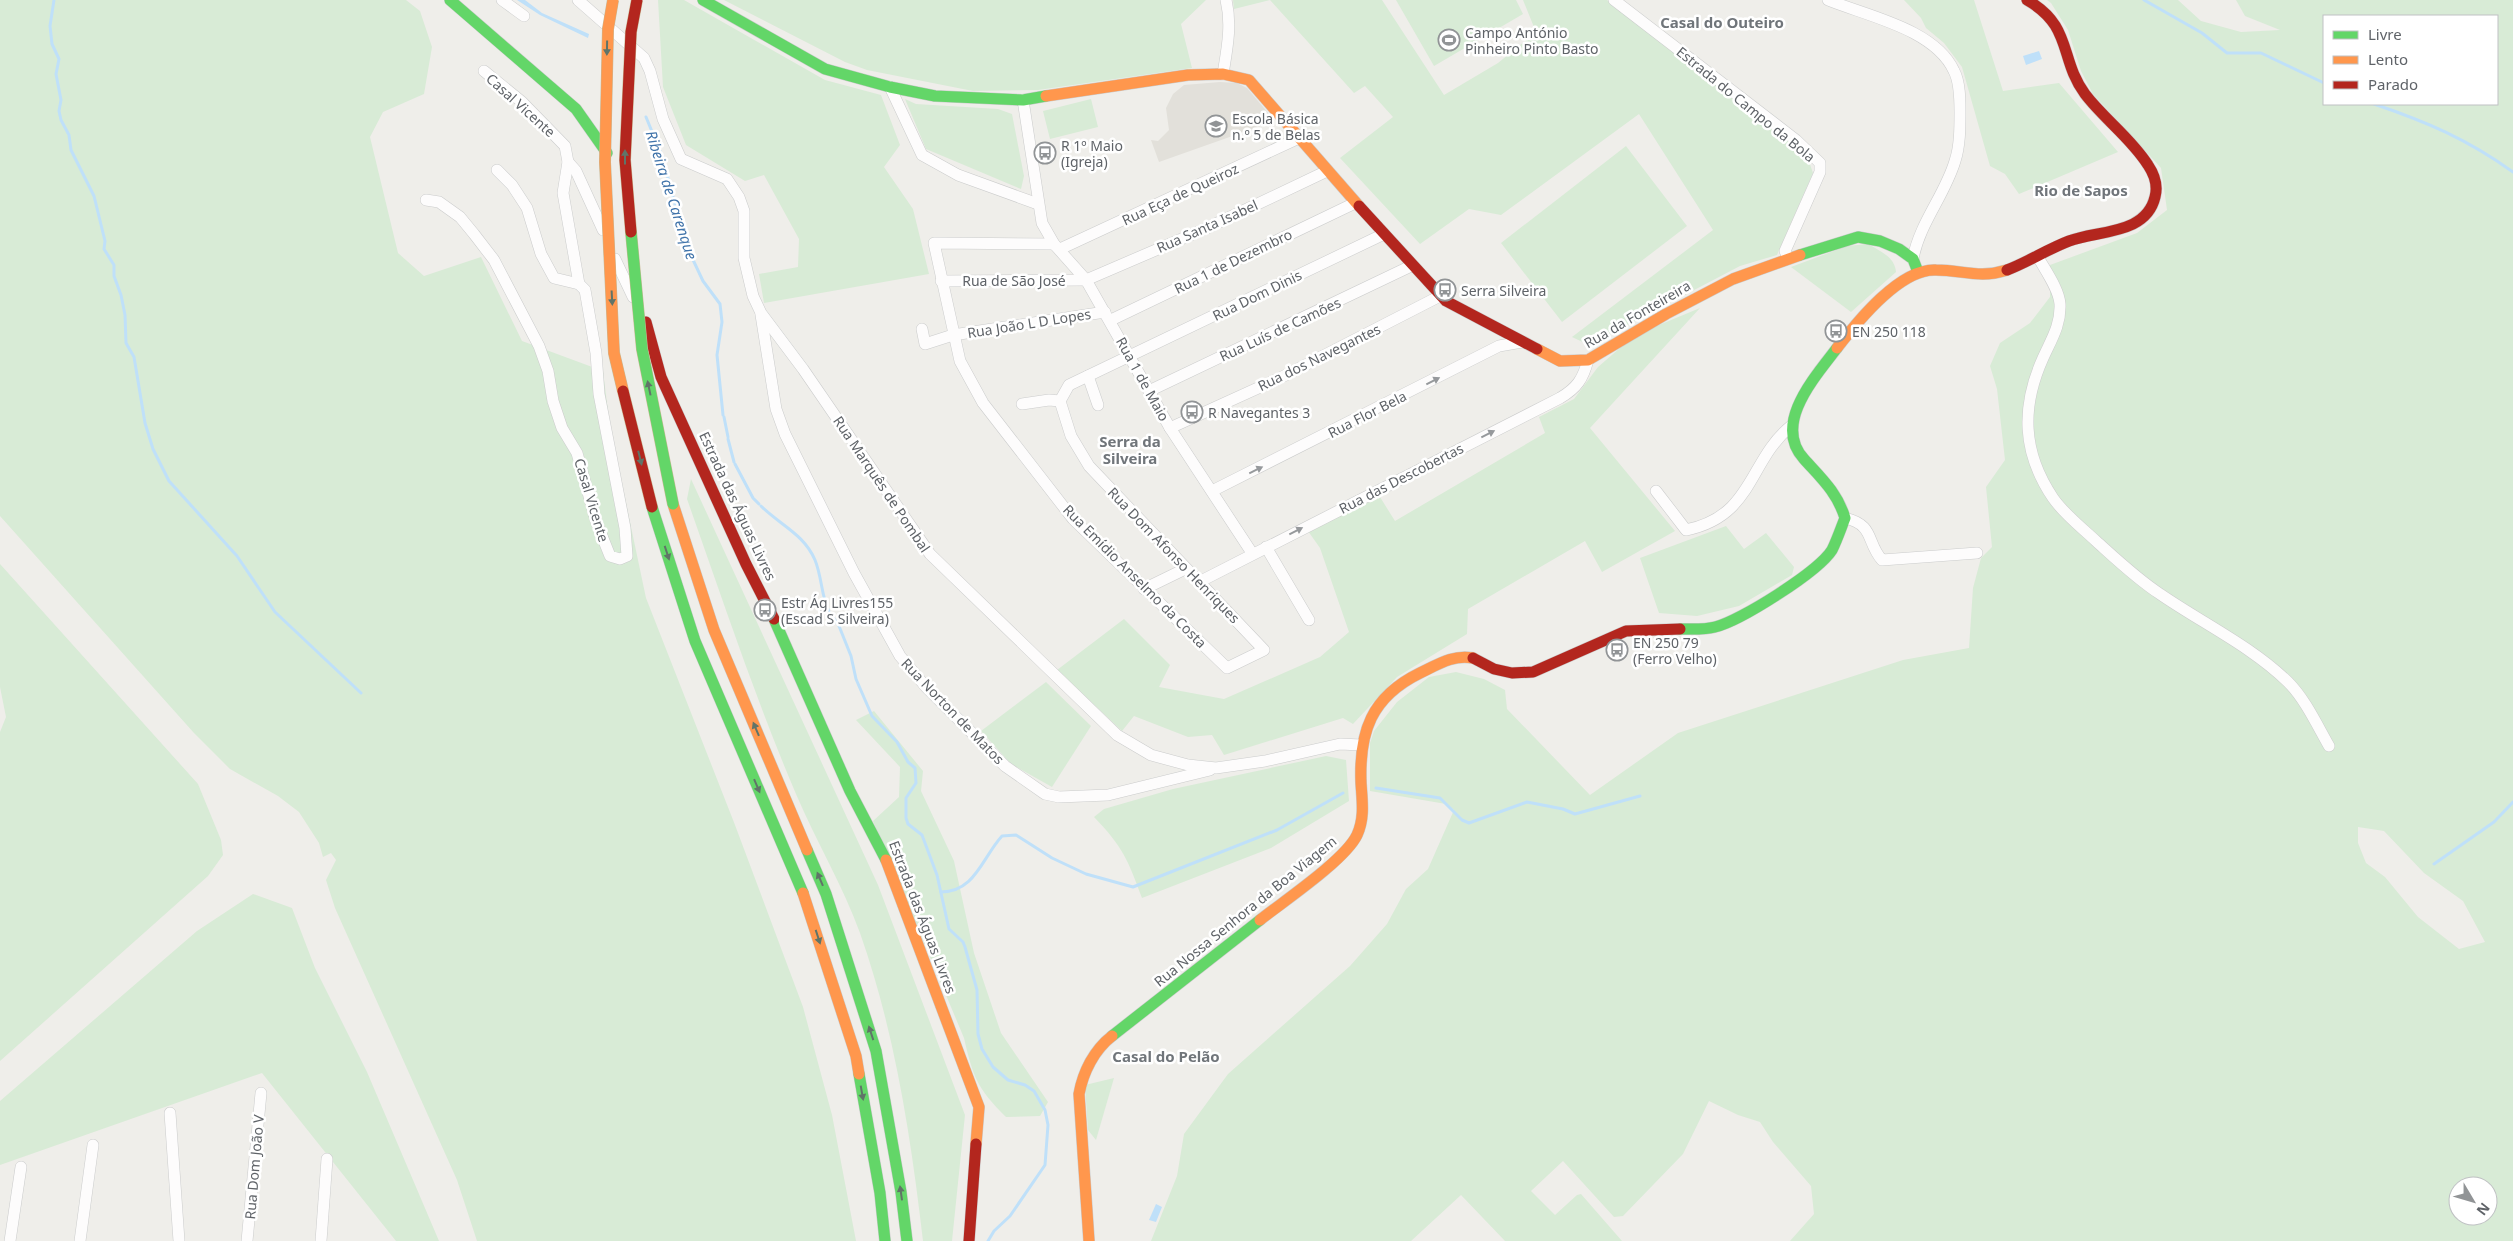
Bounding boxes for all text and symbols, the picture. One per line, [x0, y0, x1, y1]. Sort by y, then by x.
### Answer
district label: Casal do Outeiro [1660, 12, 1784, 32]
legend [2323, 15, 2498, 105]
place label: Campo António Pinheiro Pinto Basto [1465, 23, 1599, 58]
text: Livre [2368, 24, 2402, 44]
sports icon: Campo António Pinheiro Pinto Basto [1437, 28, 1461, 52]
one-way arrow [603, 41, 611, 57]
street label: Estrada do Campo da Bola [1673, 42, 1819, 166]
text: Lento [2368, 49, 2408, 69]
street label: Casal Vicente [482, 69, 560, 141]
text: Parado [2368, 74, 2418, 94]
place label: Escola Básica n.º 5 de Belas [1232, 109, 1321, 144]
school or university icon: Escola Básica n.º 5 de Belas [1204, 114, 1228, 138]
water label: Ribeira de Carenque [642, 128, 702, 263]
place label: R 1º Maio (Igreja) [1061, 136, 1123, 171]
bus stop icon: R 1º Maio (Igreja) [1033, 141, 1057, 165]
one-way arrow [621, 148, 629, 164]
street label: Rua Eça de Queiroz [1119, 158, 1242, 229]
district label: Rio de Sapos [2034, 180, 2128, 200]
street label: Rua Santa Isabel [1153, 195, 1261, 257]
street label: Rua 1 de Dezembro [1171, 224, 1295, 298]
street label: Rua Dom Dinis [1209, 265, 1305, 325]
street label: Rua de São José [962, 271, 1066, 290]
street label: Rua da Fonteireira [1580, 276, 1694, 352]
bus stop icon: Serra Silveira [1433, 278, 1457, 302]
place label: Serra Silveira [1461, 281, 1546, 300]
one-way arrow [608, 290, 616, 306]
street label: Rua Luís de Camões [1216, 292, 1344, 365]
street label: Rua João L D Lopes [966, 304, 1092, 342]
street label: Rua dos Navegantes [1254, 319, 1384, 395]
bus stop icon: EN 250 118 [1824, 319, 1848, 343]
place label: EN 250 118 [1852, 322, 1926, 341]
street label: Rua 1 de Maio [1112, 334, 1174, 424]
one-way arrow [1425, 377, 1440, 385]
one-way arrow [645, 379, 653, 395]
street label: Rua Flor Bela [1324, 386, 1410, 442]
bus stop icon: R Navegantes 3 [1180, 400, 1204, 424]
place label: R Navegantes 3 [1208, 403, 1310, 422]
street label: Rua Marquês de Pombal [829, 412, 935, 556]
street label: Estrada das Águas Livres [695, 428, 781, 584]
one-way arrow [1480, 430, 1495, 439]
district label: Serra da Silveira [1099, 431, 1161, 468]
street label: Rua das Descobertas [1335, 438, 1467, 518]
one-way arrow [636, 450, 644, 465]
street label: Casal Vicente [570, 456, 614, 544]
one-way arrow [1249, 465, 1263, 473]
street label: Rua Dom Afonso Henriques [1104, 483, 1244, 627]
street label: Rua Emídio Anselmo da Costa [1059, 500, 1211, 652]
one-way arrow [1288, 527, 1303, 535]
one-way arrow [663, 546, 671, 561]
place label: Estr Ág Livres155 (Escad S Silveira) [781, 593, 893, 628]
bus stop icon: Estr Ág Livres155 (Escad S Silveira) [753, 598, 777, 622]
place label: EN 250 79 (Ferro Velho) [1633, 633, 1717, 668]
bus stop icon: EN 250 79 (Ferro Velho) [1605, 638, 1629, 662]
street label: Rua Norton de Matos [897, 654, 1009, 768]
one-way arrow [752, 722, 760, 736]
one-way arrow [753, 779, 761, 794]
street label: Rua Nossa Senhora da Boa Viagem [1150, 831, 1340, 991]
street label: Estrada das Águas Livres [885, 838, 961, 996]
one-way arrow [815, 872, 823, 886]
one-way arrow [814, 929, 822, 944]
one-way arrow [866, 1026, 874, 1041]
district label: Casal do Pelão [1112, 1046, 1220, 1066]
one-way arrow [859, 1085, 867, 1101]
street label: Rua Dom João V [240, 1113, 268, 1220]
north arrow [2448, 1176, 2498, 1226]
one-way arrow [897, 1184, 905, 1200]
text: N [2473, 1199, 2495, 1220]

